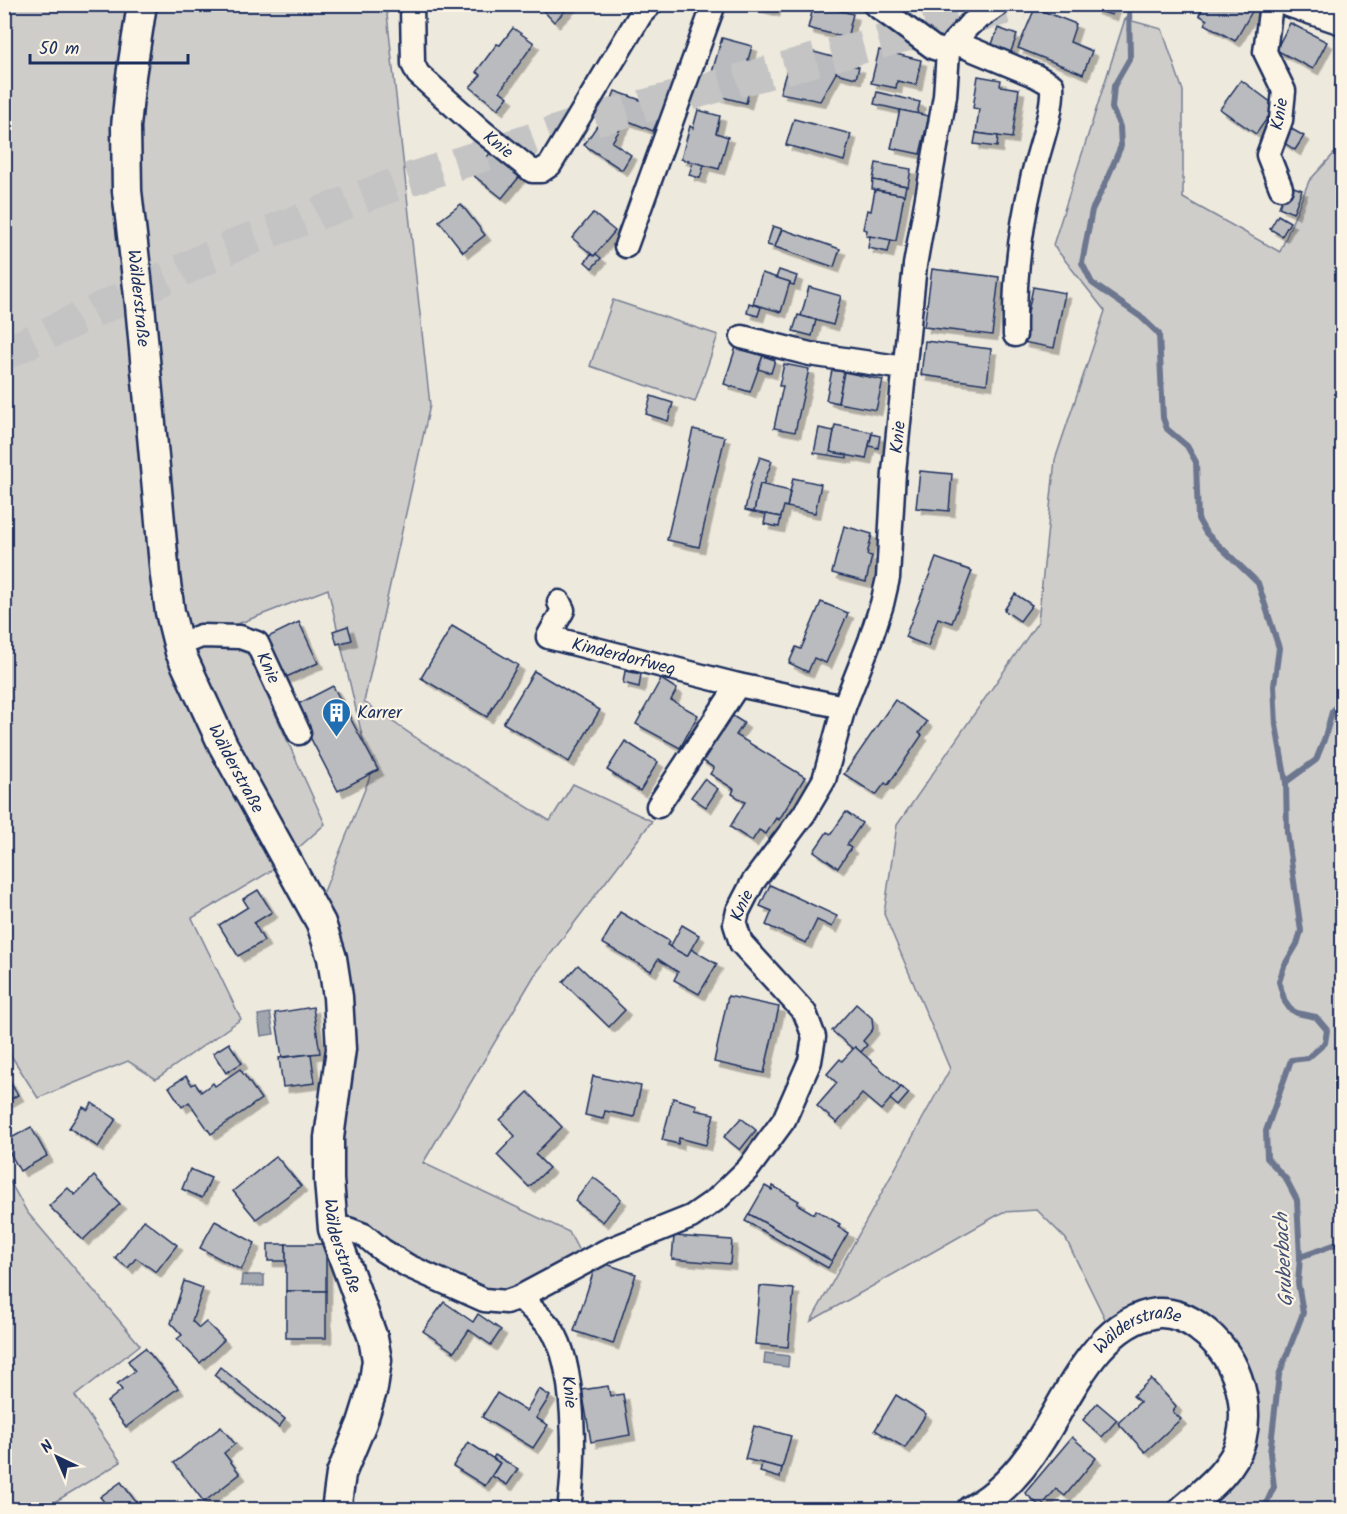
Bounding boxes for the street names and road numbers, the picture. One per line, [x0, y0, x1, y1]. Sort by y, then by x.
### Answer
street label: Knie [1263, 96, 1298, 133]
street label: Knie [476, 124, 519, 167]
street label: Wälderstraße [118, 248, 157, 348]
street label: Knie [883, 420, 915, 455]
street label: Kinderdorfweg [568, 631, 679, 685]
street label: Knie [247, 647, 287, 689]
street label: Wälderstraße [199, 720, 271, 819]
street label: Knie [723, 885, 763, 924]
street label: Wälderstraße [315, 1198, 368, 1298]
street label: Wälderstraße [1087, 1300, 1185, 1362]
street label: Knie [552, 1374, 584, 1409]

